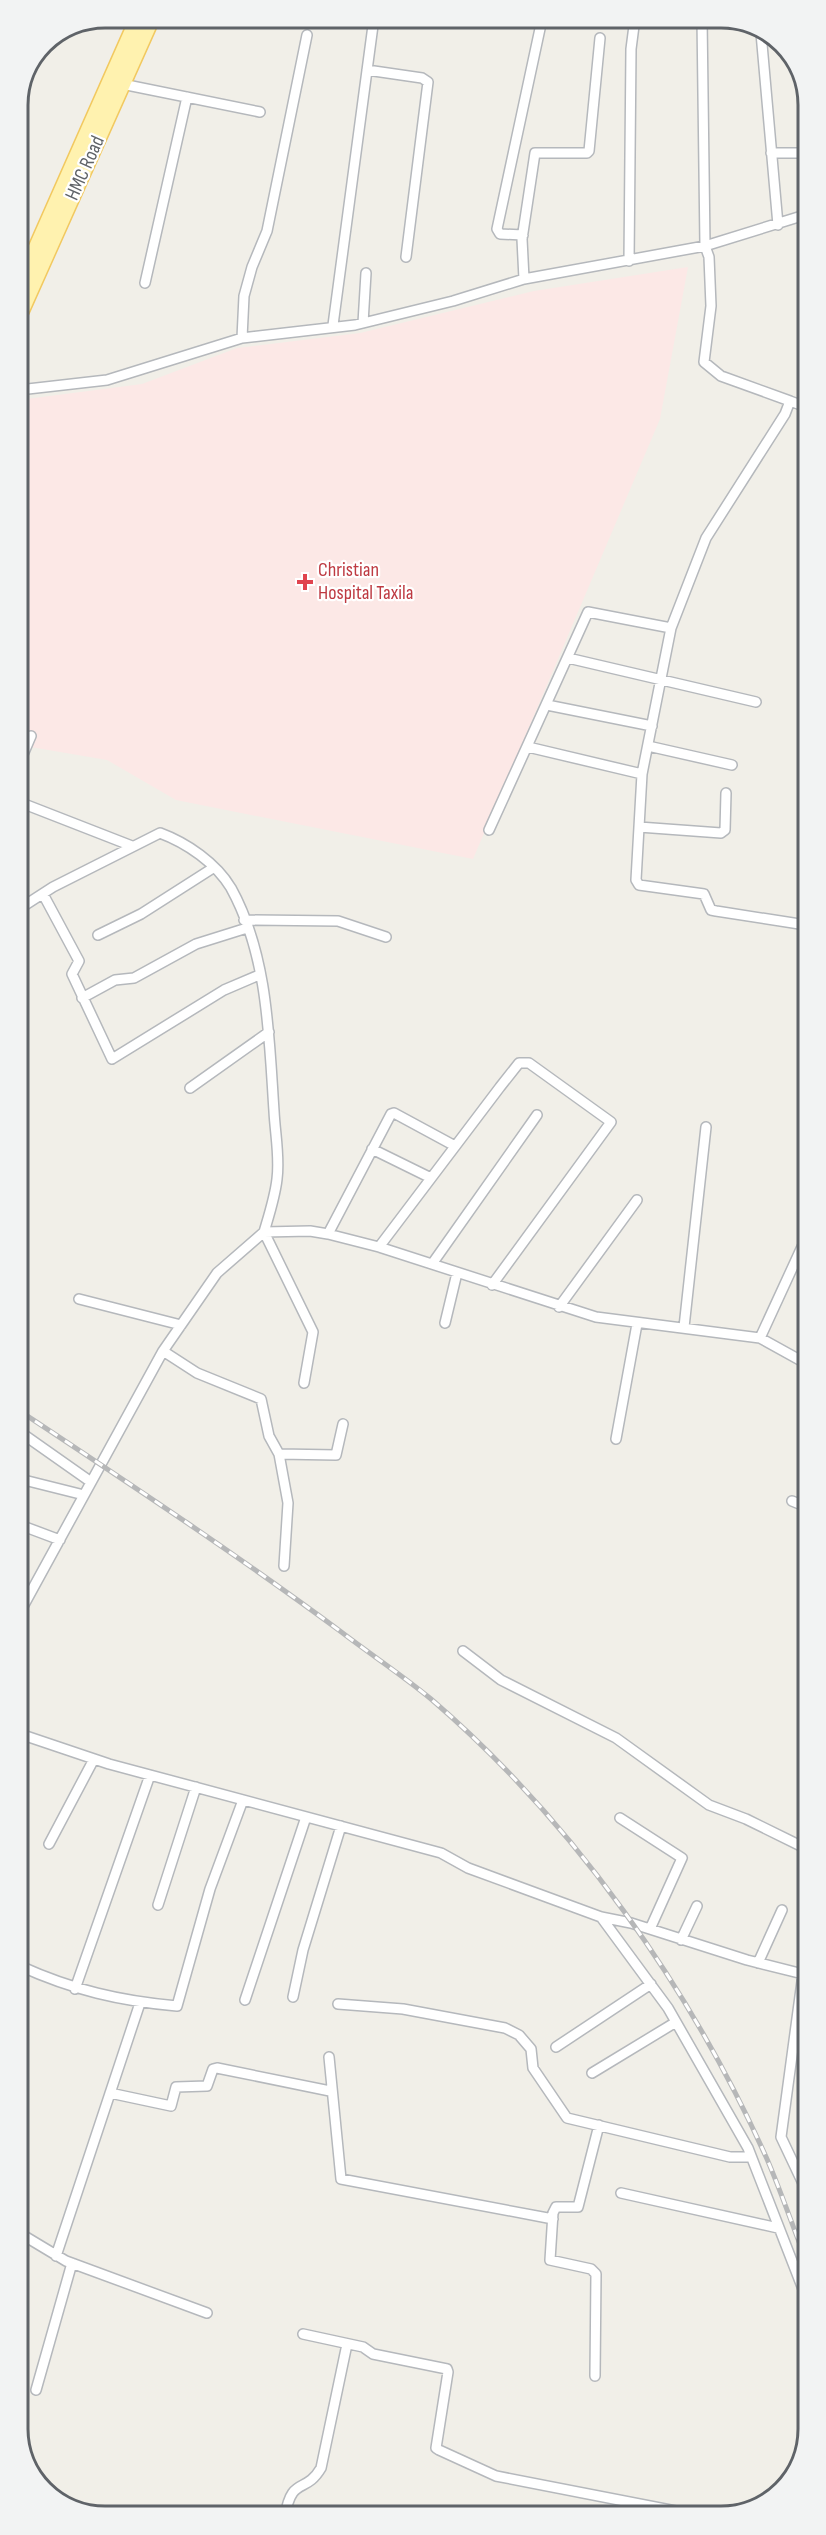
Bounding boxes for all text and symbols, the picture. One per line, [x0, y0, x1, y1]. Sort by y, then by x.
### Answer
street label: HMC Road [60, 132, 110, 204]
place label: Christian Hospital Taxila [318, 558, 413, 605]
marker: Christian Hospital Taxila [296, 573, 314, 591]

